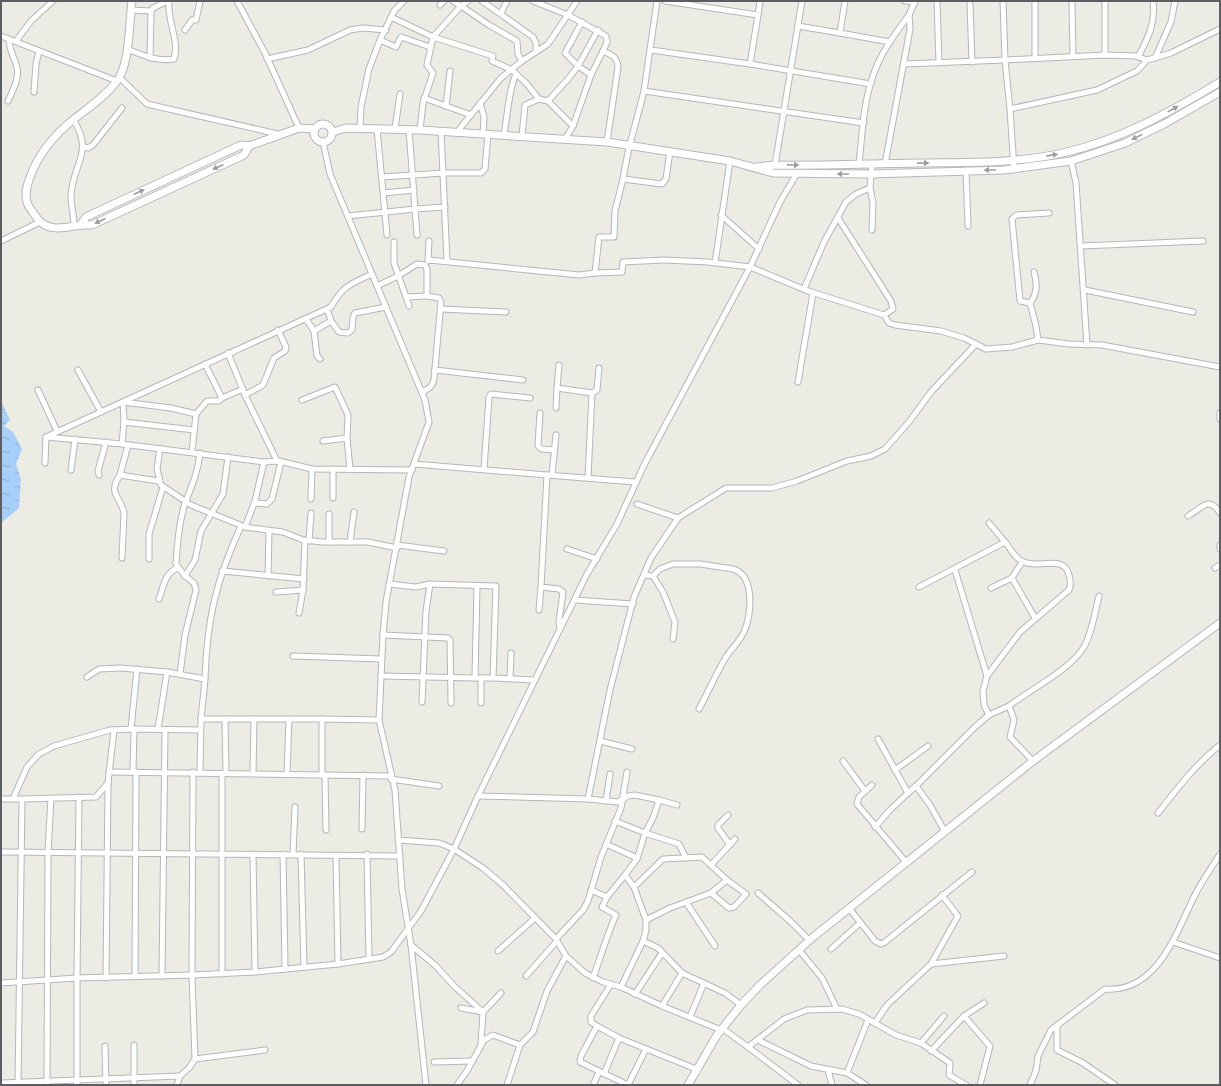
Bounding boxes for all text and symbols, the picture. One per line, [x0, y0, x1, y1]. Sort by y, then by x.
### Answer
one-way arrow [1167, 106, 1179, 113]
one-way arrow [1131, 134, 1142, 140]
one-way arrow [1046, 152, 1058, 158]
one-way arrow [917, 160, 930, 166]
one-way arrow [787, 162, 800, 168]
one-way arrow [213, 164, 224, 170]
one-way arrow [983, 167, 996, 173]
one-way arrow [836, 171, 849, 177]
one-way arrow [133, 189, 145, 195]
one-way arrow [95, 218, 106, 224]

